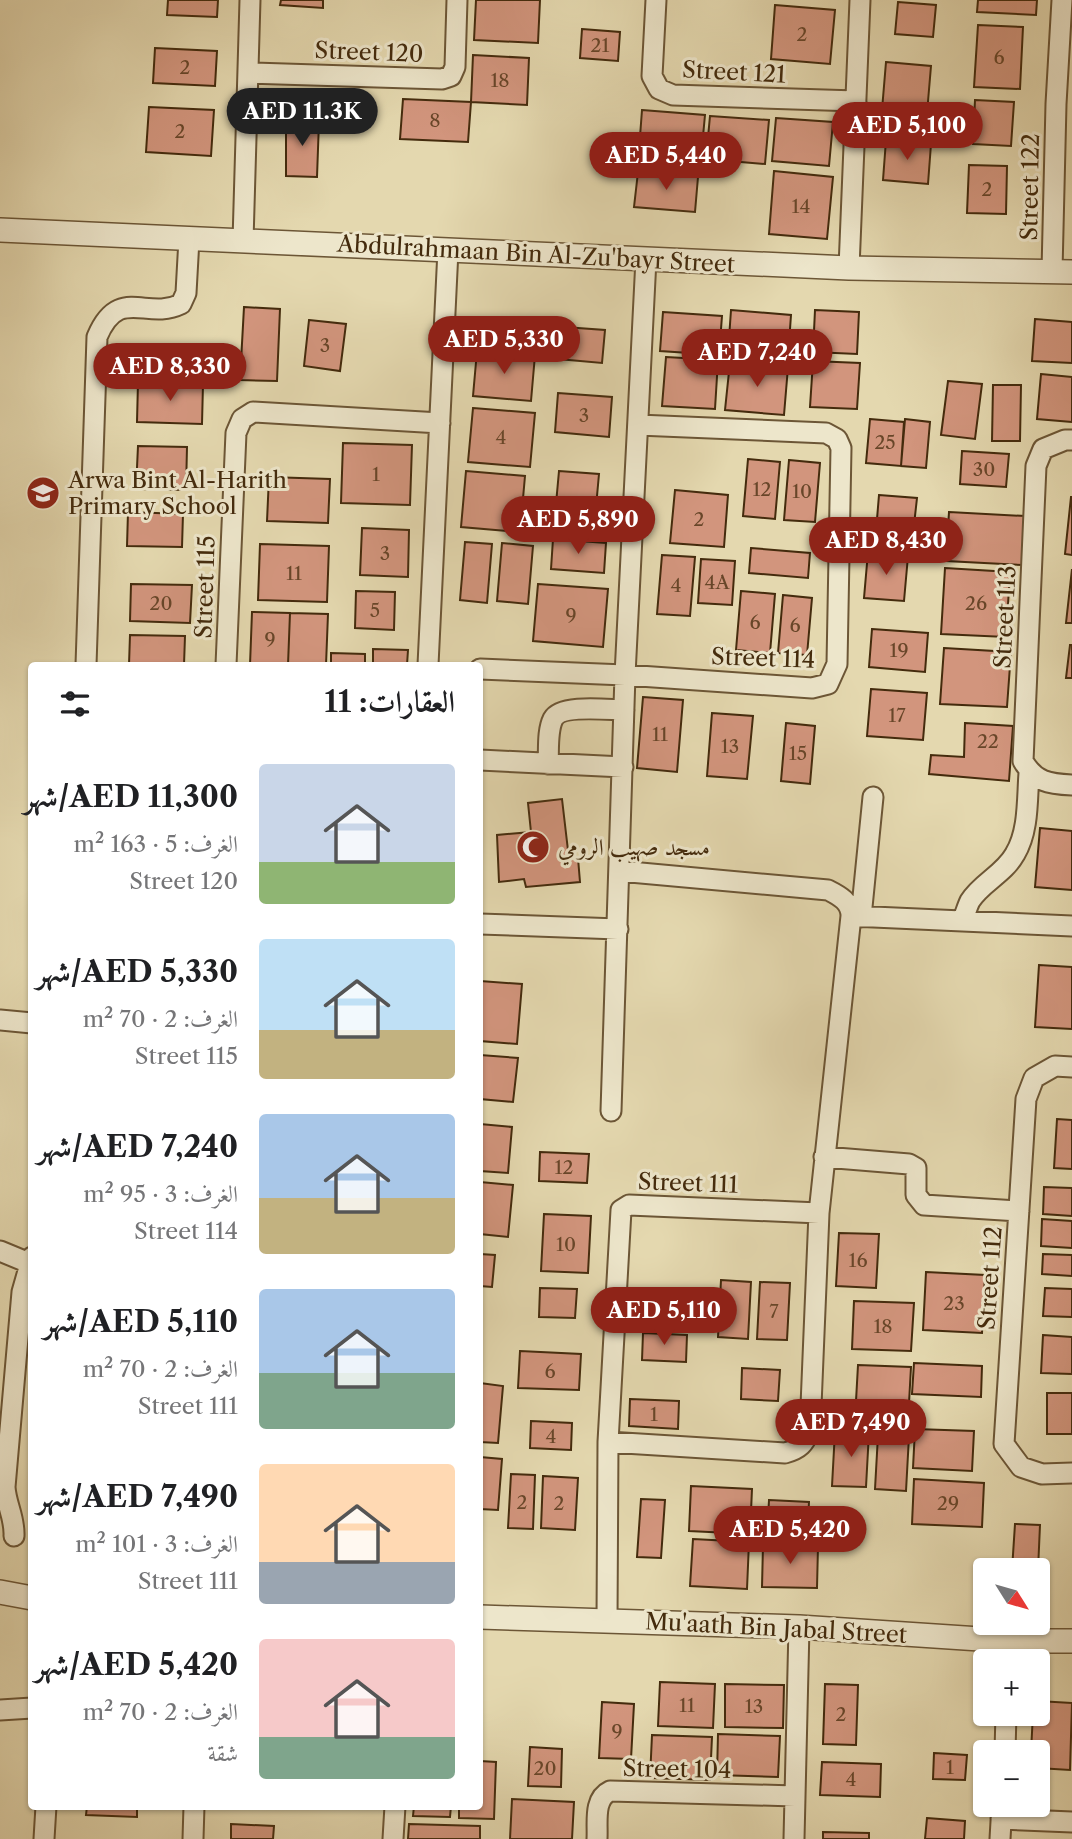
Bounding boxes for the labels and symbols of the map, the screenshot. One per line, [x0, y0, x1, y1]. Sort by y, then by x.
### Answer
house number: 2 [797, 23, 808, 46]
house number: 21 [591, 34, 609, 57]
street label: Street 120 [314, 36, 424, 68]
house number: 6 [993, 46, 1005, 69]
street label: Street 121 [681, 55, 787, 89]
house number: 2 [180, 56, 191, 79]
house number: 18 [490, 69, 510, 92]
pin: AED 11.3K [222, 88, 382, 148]
pin: AED 5,100 [827, 102, 987, 162]
house number: 8 [429, 109, 441, 132]
house number: 2 [175, 120, 186, 143]
pin: AED 5,440 [586, 132, 746, 192]
street label: Street 122 [1015, 133, 1045, 241]
house number: 2 [982, 178, 993, 201]
house number: 14 [792, 195, 810, 218]
street label: Abdulrahmaan Bin Al-Zu'bayr Street [335, 230, 736, 278]
pin: AED 5,330 [424, 316, 584, 376]
pin: AED 7,240 [677, 330, 837, 389]
house number: 3 [320, 334, 330, 357]
pin: AED 8,330 [90, 344, 250, 403]
house number: 3 [579, 404, 589, 427]
house number: 4 [496, 426, 507, 449]
house number: 25 [874, 431, 896, 454]
house number: 30 [973, 458, 995, 481]
house number: 1 [372, 463, 380, 486]
place label: Arwa Bint Al-Harith Primary School [67, 466, 287, 520]
school or university icon: Arwa Bint Al-Harith Primary School [24, 474, 62, 512]
house number: 12 [753, 478, 772, 501]
house number: 10 [792, 480, 812, 503]
pin: AED 5,890 [498, 496, 658, 556]
house number: 2 [694, 508, 705, 531]
pin: AED 8,430 [806, 518, 966, 577]
street label: Street 115 [189, 535, 221, 639]
house number: 3 [380, 542, 390, 565]
house number: 11 [286, 562, 302, 585]
street label: Street 113 [988, 565, 1022, 669]
house number: 4A [704, 571, 731, 594]
house number: 4 [671, 574, 682, 597]
house number: 20 [150, 592, 172, 615]
house number: 26 [965, 592, 987, 615]
house number: 5 [370, 599, 380, 622]
house number: 9 [565, 604, 577, 627]
house number: 6 [749, 611, 761, 634]
house number: 6 [789, 614, 801, 637]
house number: 9 [264, 628, 276, 651]
house number: 19 [889, 639, 909, 662]
street label: Street 114 [711, 642, 815, 674]
house number: 17 [888, 704, 906, 727]
house number: 11 [652, 723, 668, 746]
house number: 22 [977, 730, 999, 753]
house number: 13 [721, 735, 739, 758]
house number: 15 [789, 742, 807, 765]
mosque icon: مسجد صهيب الرومي [514, 828, 552, 866]
place label: مسجد صهيب الرومي [558, 833, 710, 866]
house number: 12 [555, 1156, 574, 1179]
street label: Street 111 [637, 1167, 739, 1199]
street label: Street 112 [972, 1225, 1008, 1331]
house number: 10 [556, 1233, 576, 1256]
house number: 16 [848, 1249, 868, 1272]
pin: AED 5,110 [584, 1288, 744, 1347]
house number: 23 [943, 1292, 965, 1315]
house number: 7 [769, 1300, 779, 1323]
house number: 18 [873, 1315, 893, 1338]
house number: 6 [544, 1360, 556, 1383]
pin: AED 7,490 [771, 1400, 931, 1459]
house number: 1 [650, 1403, 658, 1426]
house number: 4 [546, 1425, 557, 1448]
house number: 2 [517, 1491, 528, 1514]
house number: 2 [554, 1492, 565, 1515]
house number: 29 [937, 1492, 959, 1515]
pin: AED 5,420 [710, 1506, 870, 1566]
north arrow [973, 1558, 1050, 1634]
street label: Mu'aath Bin Jabal Street [644, 1607, 908, 1649]
house number: 11 [679, 1694, 695, 1717]
house number: 13 [745, 1695, 763, 1718]
house number: 2 [836, 1703, 847, 1726]
house number: 9 [611, 1720, 623, 1743]
street label: Street 104 [622, 1754, 732, 1784]
house number: 1 [946, 1756, 954, 1779]
house number: 20 [534, 1757, 556, 1780]
house number: 4 [846, 1768, 857, 1791]

